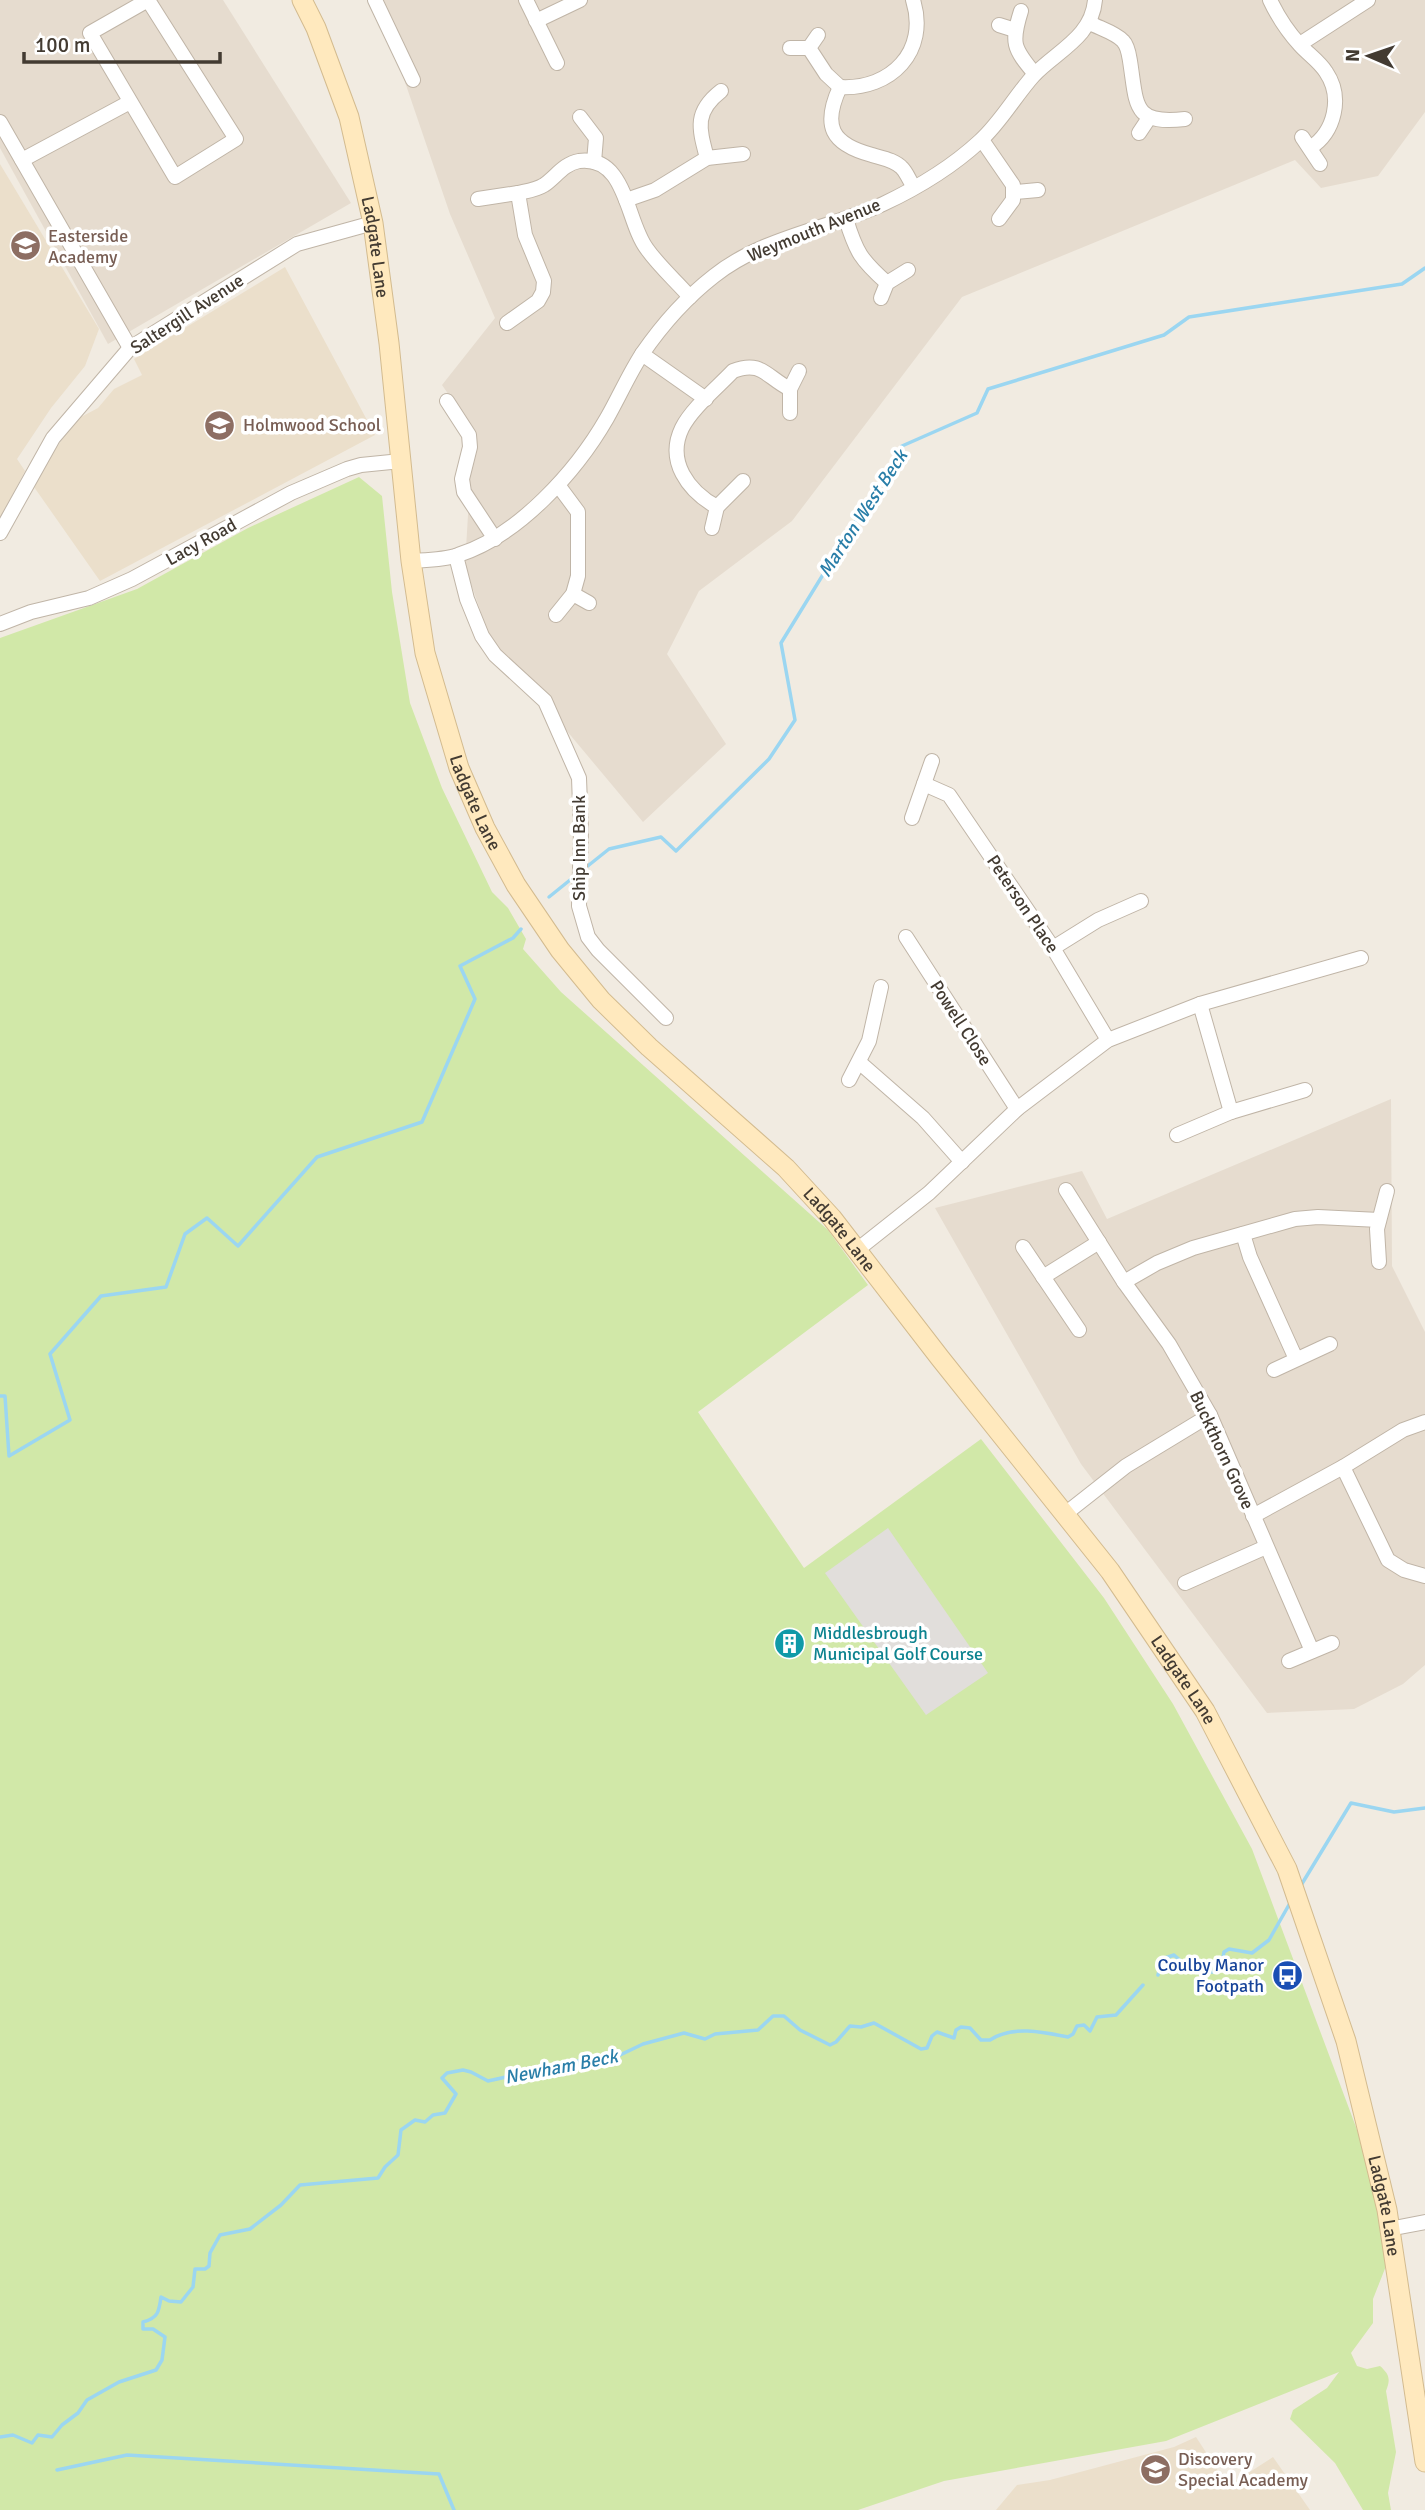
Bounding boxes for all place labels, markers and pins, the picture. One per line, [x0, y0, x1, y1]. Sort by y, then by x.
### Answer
place label: Easterside Academy [48, 225, 128, 268]
school or university icon: Easterside Academy [8, 229, 42, 263]
school or university icon: Holmwood School [203, 408, 237, 442]
place label: Holmwood School [243, 414, 381, 436]
place label: Middlesbrough Municipal Golf Course [813, 1622, 983, 1665]
building icon: Middlesbrough Municipal Golf Course [773, 1626, 807, 1660]
place label: Coulby Manor Footpath [1157, 1954, 1264, 1997]
bus stop icon: Coulby Manor Footpath [1270, 1958, 1304, 1992]
place label: Discovery Special Academy [1178, 2448, 1308, 2491]
school or university icon: Discovery Special Academy [1138, 2452, 1172, 2486]

